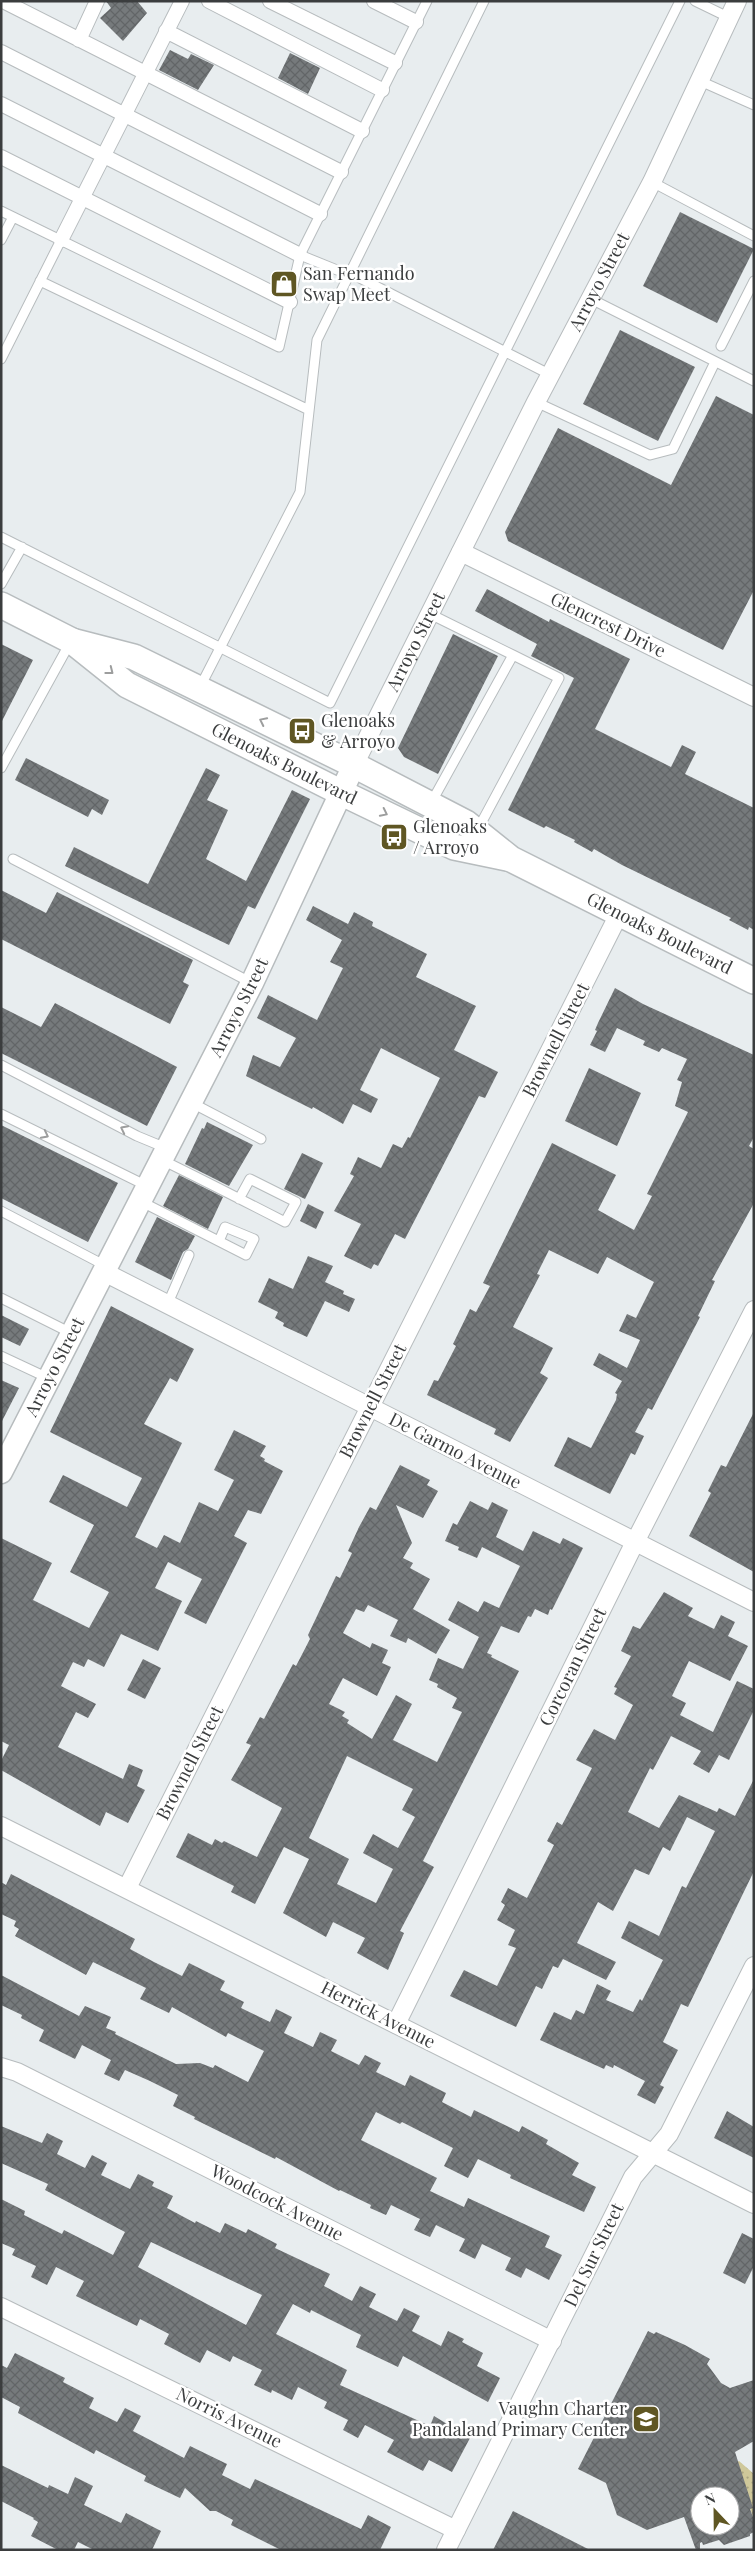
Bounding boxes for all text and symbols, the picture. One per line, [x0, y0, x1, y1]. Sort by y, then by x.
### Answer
street label: Arroyo Street [562, 227, 635, 336]
place label: San Fernando Swap Meet [303, 261, 415, 306]
shop icon: San Fernando Swap Meet [269, 269, 299, 299]
street label: Glencrest Drive [547, 586, 670, 662]
street label: Arroyo Street [379, 587, 450, 696]
one-way arrow [104, 666, 113, 674]
place label: Glenoaks & Arroyo [321, 708, 396, 753]
street label: Glenoaks Boulevard [208, 716, 362, 810]
bus stop icon: Glenoaks & Arroyo [287, 716, 317, 746]
one-way arrow [259, 717, 268, 727]
one-way arrow [379, 807, 388, 817]
place label: Glenoaks / Arroyo [413, 814, 487, 859]
bus stop icon: Glenoaks / Arroyo [379, 822, 409, 852]
street label: Glenoaks Boulevard [583, 886, 737, 980]
street label: Arroyo Street [203, 953, 273, 1062]
street label: Brownell Street [516, 978, 595, 1101]
one-way arrow [120, 1125, 129, 1135]
one-way arrow [40, 1129, 49, 1140]
street label: Arroyo Street [18, 1312, 90, 1421]
street label: Brownell Street [333, 1339, 412, 1462]
street label: De Garmo Avenue [385, 1406, 526, 1494]
street label: Corcoran Street [533, 1603, 611, 1730]
street label: Brownell Street [150, 1701, 229, 1824]
street label: Herrick Avenue [317, 1975, 440, 2053]
street label: Woodcock Avenue [206, 2158, 348, 2246]
street label: Del Sur Street [558, 2198, 629, 2310]
street label: Norris Avenue [173, 2381, 286, 2453]
place label: Vaughn Charter Pandaland Primary Center [412, 2396, 627, 2441]
school or university icon: Vaughn Charter Pandaland Primary Center [631, 2404, 661, 2434]
north arrow [690, 2486, 740, 2536]
text: N [702, 2488, 718, 2509]

